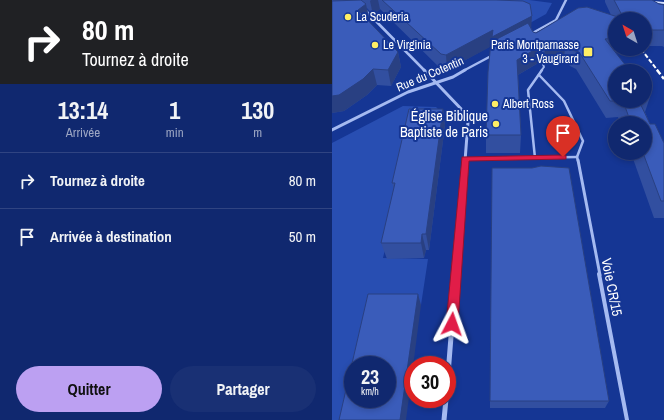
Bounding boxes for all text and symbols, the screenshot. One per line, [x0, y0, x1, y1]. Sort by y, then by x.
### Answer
place label: La Scuderia [356, 9, 410, 25]
text: 80 m [82, 11, 134, 49]
marker: La Scuderia [343, 12, 353, 22]
north arrow [608, 12, 652, 56]
map controls [608, 12, 652, 160]
icon: right [16, 16, 68, 68]
place label: Le Virginia [383, 37, 432, 53]
place label: Paris Montparnasse 3 - Vaugirard [491, 37, 579, 67]
marker: Le Virginia [370, 40, 380, 50]
marker: Paris Montparnasse 3 - Vaugirard [582, 46, 594, 58]
text: Tournez à droite [82, 47, 189, 72]
street label: Rue du Cotentin [394, 53, 466, 95]
button: sound [608, 64, 652, 108]
text: 13:14 [58, 94, 108, 126]
text: 1 [169, 94, 180, 126]
text: 130 [241, 94, 274, 126]
place label: Albert Ross [502, 96, 554, 112]
marker: Albert Ross [490, 99, 500, 109]
place label: Église Biblique Baptiste de Paris [400, 107, 488, 141]
pin [546, 116, 580, 157]
button: layers [608, 116, 652, 160]
marker: Église Biblique Baptiste de Paris [491, 119, 501, 129]
icon: arrive [552, 122, 574, 144]
text: Arrivée [66, 124, 100, 141]
text: min [166, 124, 184, 141]
text: m [253, 124, 262, 141]
icon: right [16, 170, 38, 192]
text: Tournez à droite [50, 170, 145, 191]
text: 80 m [289, 170, 316, 191]
icon: arrive [16, 226, 38, 248]
text: Arrivée à destination [50, 226, 172, 247]
text: 50 m [289, 226, 316, 247]
street label: Voie CR/15 [598, 256, 626, 318]
position arrow [431, 303, 473, 345]
speed limit sign: 30 [404, 356, 456, 408]
text: 23 [361, 363, 379, 390]
button: Quitter [16, 366, 162, 412]
button: Partager [170, 366, 316, 412]
text: km/h [361, 385, 379, 398]

